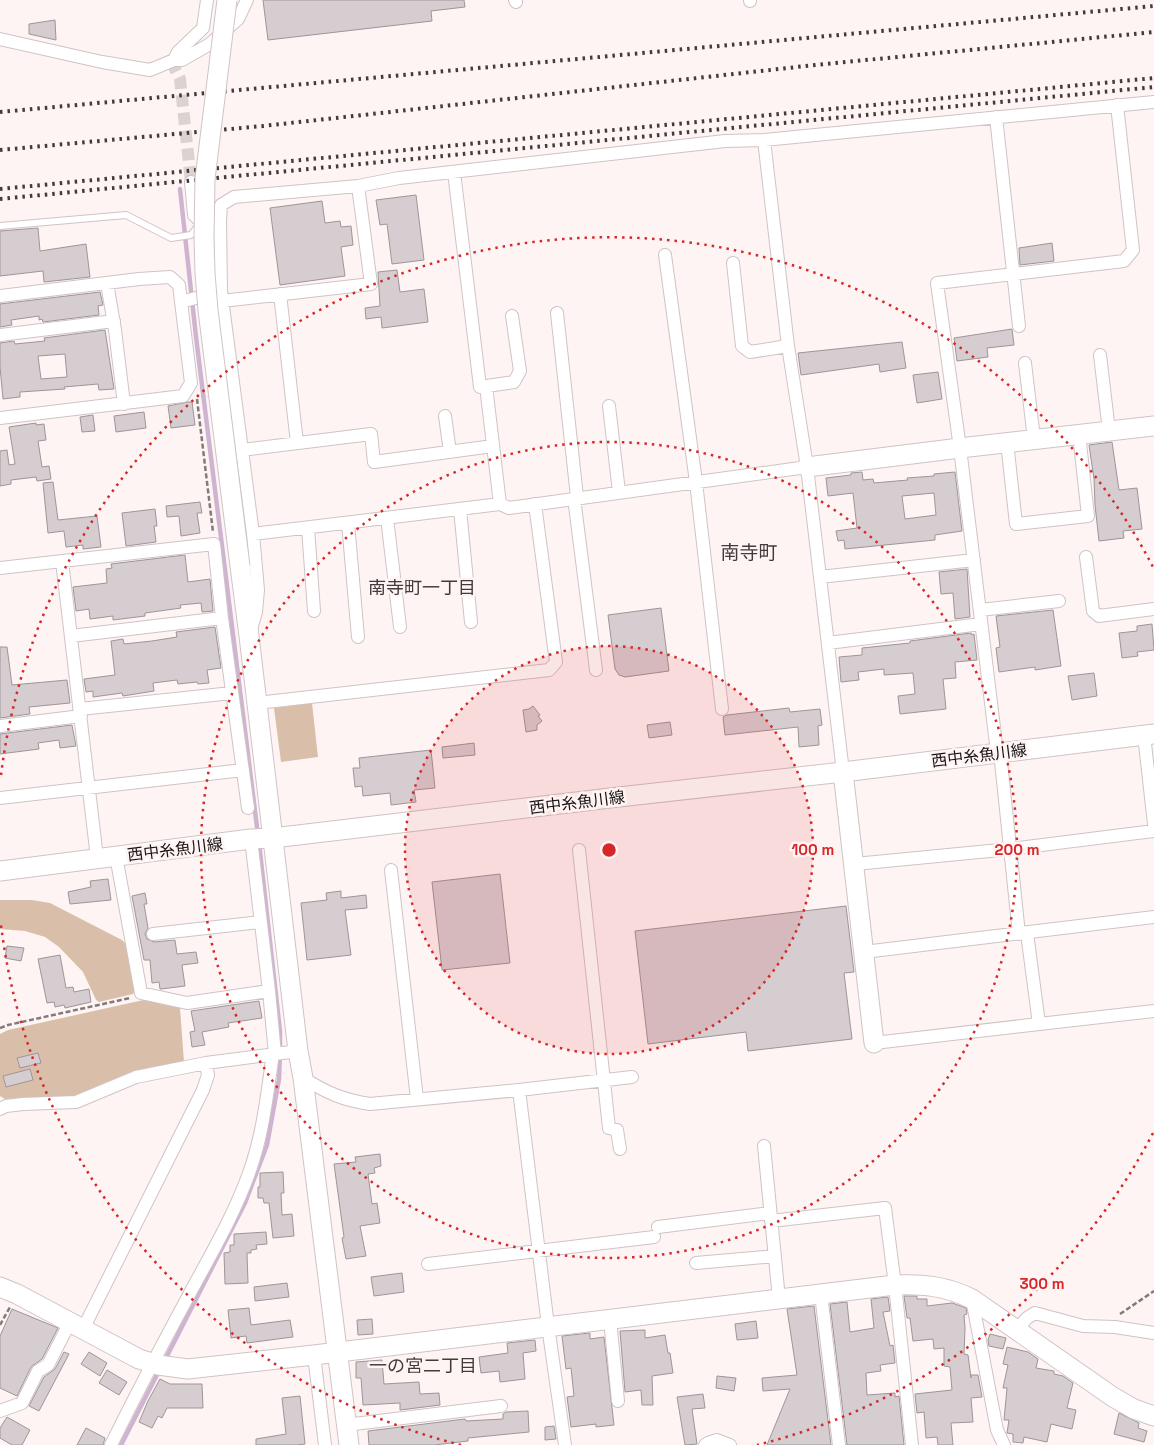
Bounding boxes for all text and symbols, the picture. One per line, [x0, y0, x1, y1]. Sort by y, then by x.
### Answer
district label: 南寺町 [720, 540, 778, 565]
district label: 南寺町一丁目 [368, 576, 476, 599]
street label: 西中糸魚川線 [930, 739, 1028, 772]
street label: 西中糸魚川線 [528, 786, 626, 819]
street label: 西中糸魚川線 [126, 833, 224, 866]
text: 100 m [792, 840, 834, 859]
text: 200 m [995, 840, 1039, 859]
centre of rings [600, 841, 618, 859]
text: 300 m [1019, 1274, 1065, 1293]
district label: 一の宮二丁目 [369, 1354, 477, 1377]

